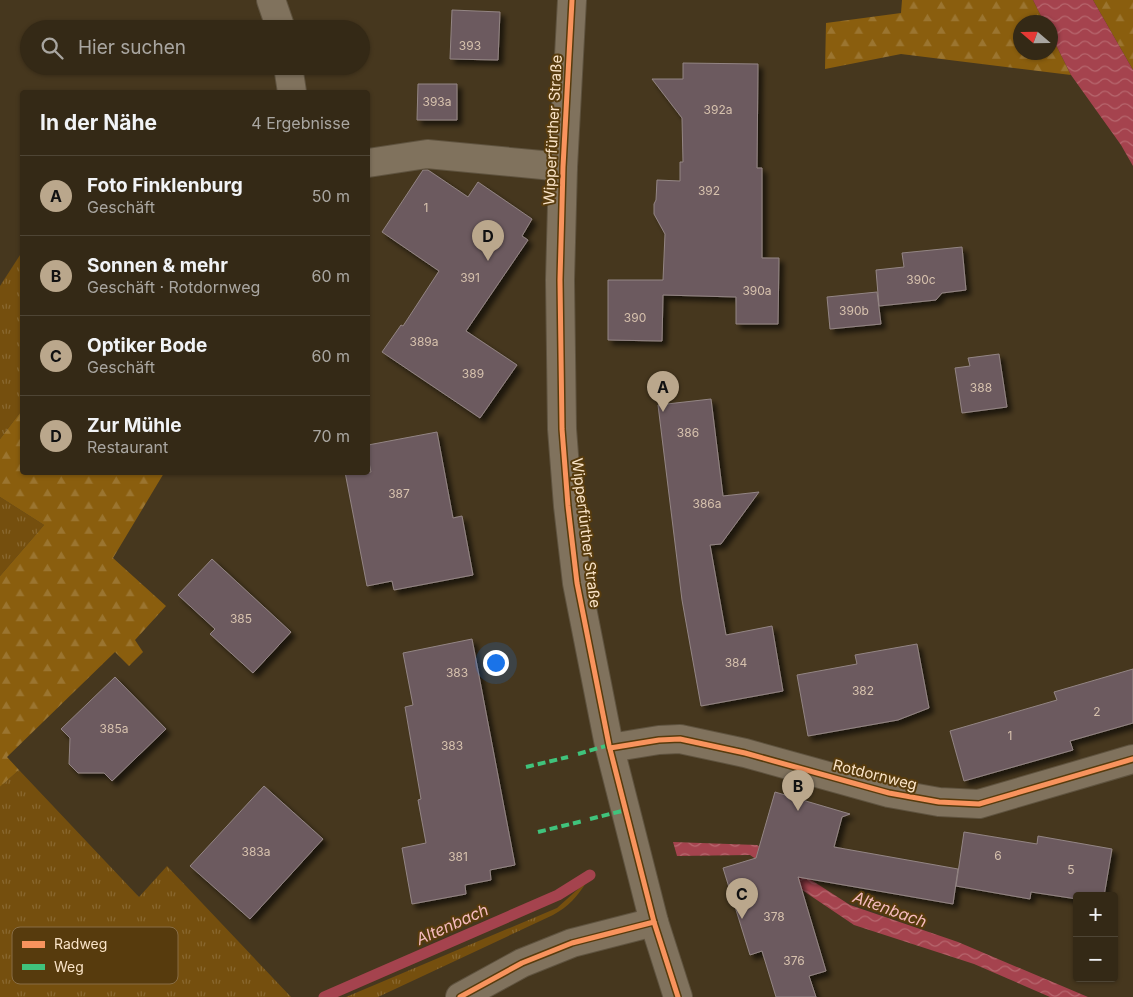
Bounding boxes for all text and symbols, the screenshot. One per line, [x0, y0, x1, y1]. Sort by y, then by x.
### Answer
north arrow [1013, 15, 1058, 60]
search box [20, 20, 370, 75]
icon: search [38, 34, 66, 62]
text: Hier suchen [78, 36, 186, 59]
house number: 393 [459, 38, 481, 53]
street label: Wipperfürther Straße [539, 54, 566, 206]
house number: 393a [422, 94, 452, 109]
house number: 392a [704, 102, 732, 117]
text: In der Nähe [40, 110, 157, 135]
text: 4 Ergebnisse [251, 113, 350, 133]
text: Foto Finklenburg [87, 174, 243, 197]
house number: 392 [698, 183, 720, 198]
text: A [50, 186, 62, 206]
text: 50 m [312, 186, 350, 206]
text: Geschäft [87, 197, 155, 217]
house number: 1 [424, 200, 428, 215]
pin: D [472, 220, 504, 261]
text: Sonnen & mehr [87, 254, 228, 277]
text: B [51, 266, 61, 286]
text: 60 m [311, 266, 350, 286]
house number: 391 [460, 270, 480, 285]
house number: 390c [906, 272, 936, 287]
text: Geschäft · Rotdornweg [87, 277, 260, 297]
house number: 390a [742, 283, 772, 298]
house number: 390b [839, 303, 869, 318]
house number: 390 [624, 310, 646, 325]
text: Optiker Bode [87, 334, 207, 357]
house number: 389a [409, 334, 439, 349]
text: C [50, 346, 62, 366]
text: 60 m [311, 346, 350, 366]
text: Geschäft [87, 357, 155, 377]
house number: 389 [462, 366, 484, 381]
pin: A [647, 371, 679, 412]
house number: 388 [970, 380, 992, 395]
text: Zur Mühle [87, 414, 182, 437]
house number: 386 [677, 425, 699, 440]
text: D [50, 426, 62, 446]
text: 70 m [313, 426, 350, 446]
text: Restaurant [87, 437, 168, 457]
street label: Wipperfürther Straße [568, 457, 605, 609]
house number: 387 [388, 486, 410, 501]
house number: 386a [692, 496, 722, 511]
house number: 385 [230, 611, 252, 626]
your location [483, 650, 509, 676]
house number: 384 [725, 655, 748, 670]
house number: 383 [446, 665, 468, 680]
house number: 382 [852, 683, 874, 698]
house number: 2 [1093, 704, 1101, 719]
house number: 385a [100, 721, 128, 736]
house number: 1 [1008, 728, 1012, 743]
house number: 383 [441, 738, 463, 753]
street label: Rotdornweg [831, 755, 919, 794]
pin: B [782, 770, 814, 811]
house number: 383a [242, 844, 271, 859]
house number: 6 [994, 848, 1002, 863]
house number: 381 [448, 849, 468, 864]
house number: 5 [1067, 862, 1075, 877]
pin: C [726, 878, 758, 919]
water label: Altenbach [849, 886, 930, 932]
map controls [1073, 892, 1118, 982]
button: + [1073, 892, 1118, 937]
water label: Altenbach [412, 899, 491, 949]
house number: 378 [763, 909, 785, 924]
legend [12, 927, 178, 984]
text: Radweg [54, 935, 107, 952]
button: − [1073, 937, 1118, 982]
house number: 376 [783, 953, 805, 968]
text: Weg [54, 958, 84, 975]

